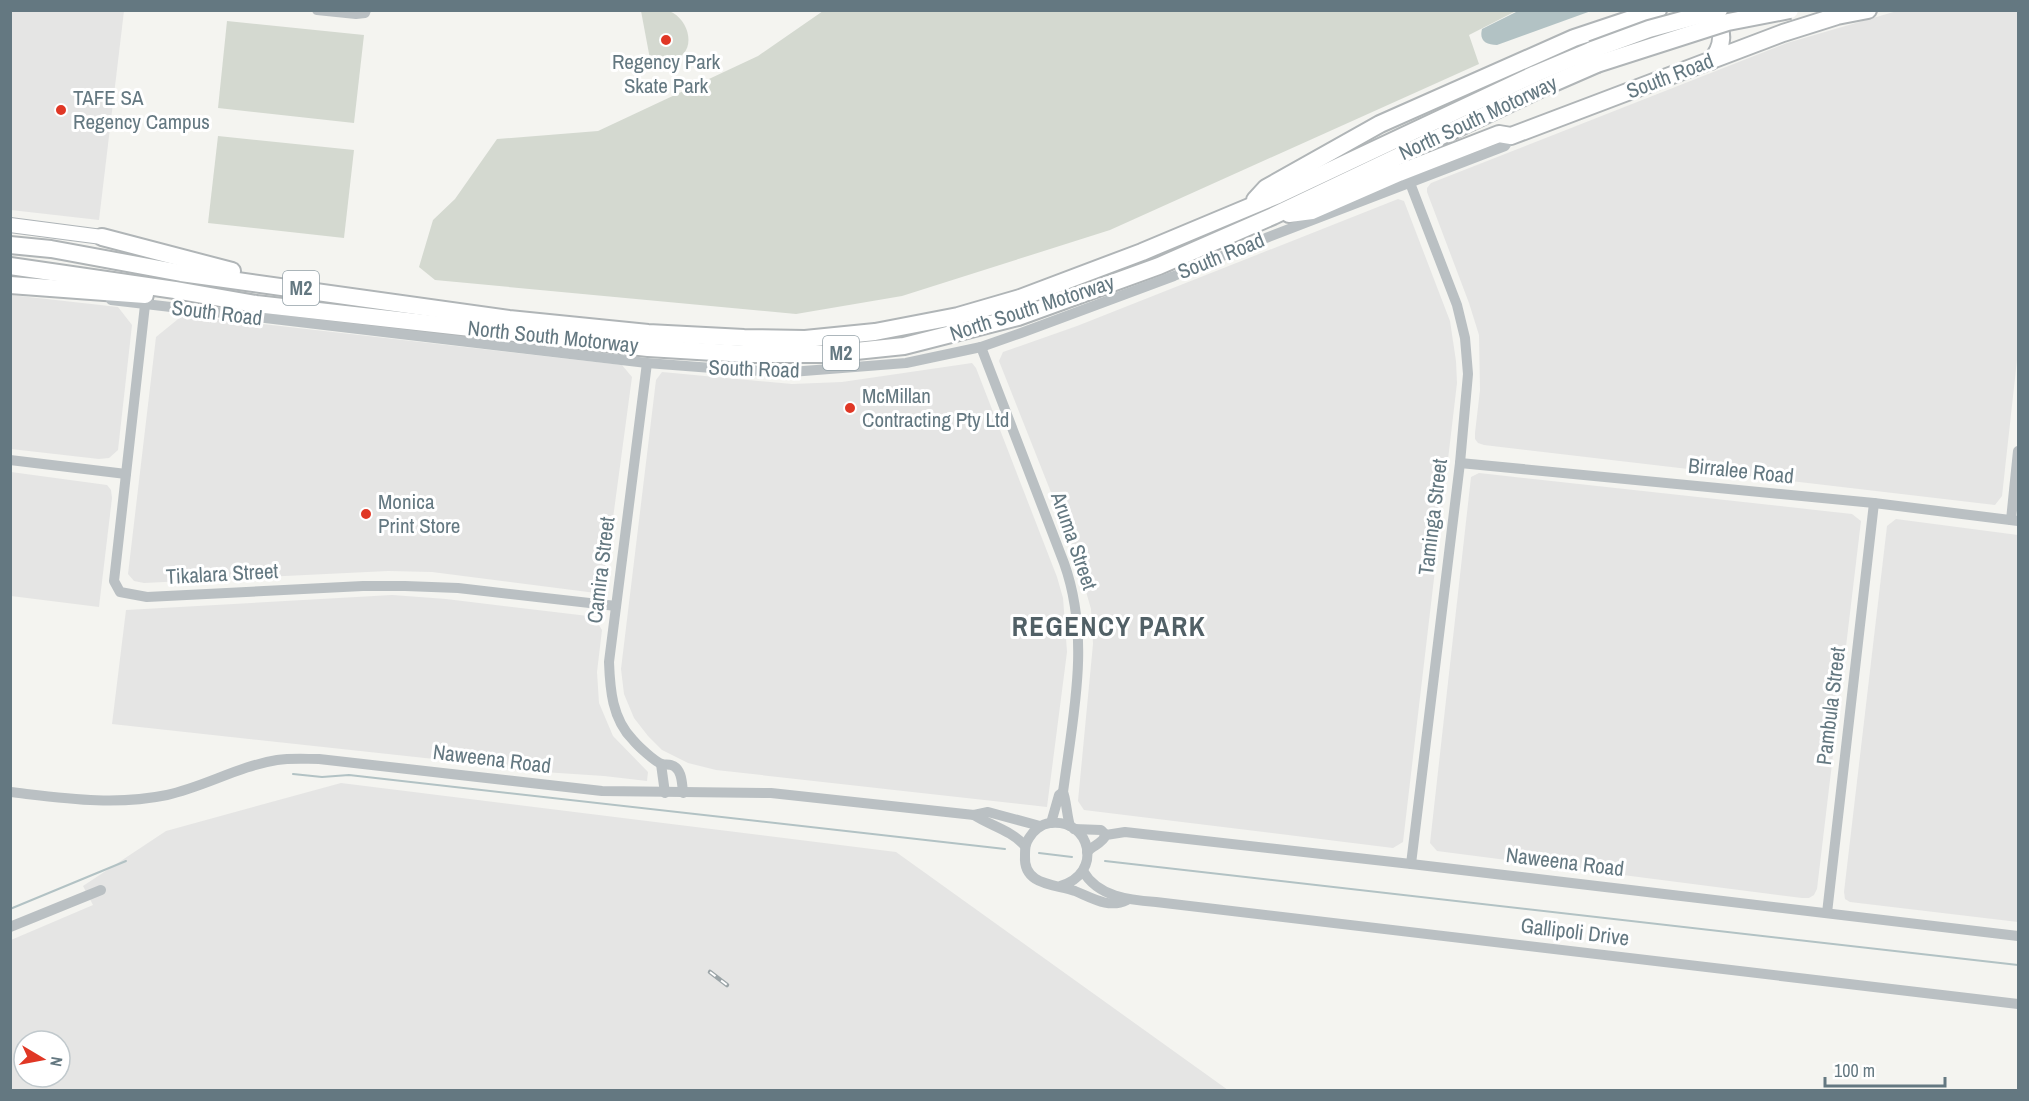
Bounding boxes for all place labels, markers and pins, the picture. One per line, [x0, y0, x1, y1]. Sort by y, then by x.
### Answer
marker: Regency Park Skate Park [659, 33, 673, 47]
place label: Regency Park Skate Park [612, 47, 720, 100]
place label: TAFE SA Regency Campus [73, 83, 210, 136]
marker: TAFE SA Regency Campus [54, 103, 68, 117]
place label: McMillan Contracting Pty Ltd [862, 381, 1009, 434]
marker: McMillan Contracting Pty Ltd [843, 401, 857, 415]
place label: Monica Print Store [378, 487, 460, 540]
marker: Monica Print Store [359, 507, 373, 521]

